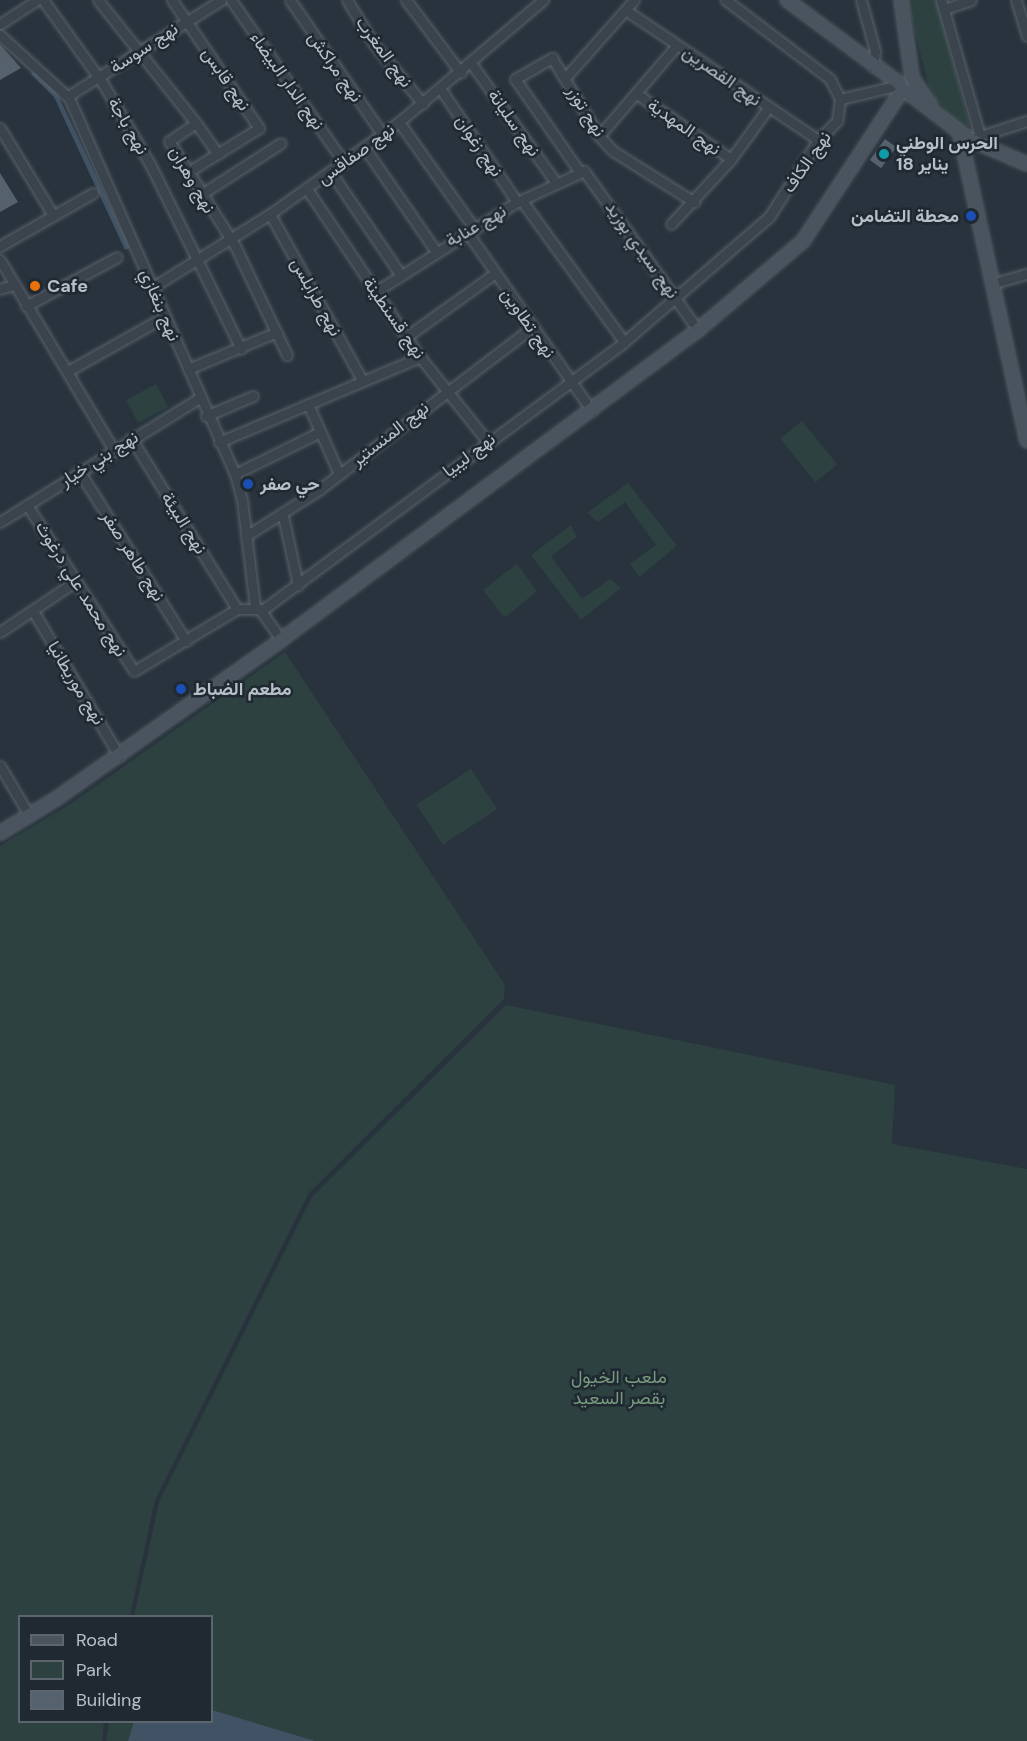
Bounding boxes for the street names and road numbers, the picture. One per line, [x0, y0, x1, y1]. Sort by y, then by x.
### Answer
street label: نهج المغرب [351, 12, 417, 92]
street label: نهج سوسة [106, 18, 182, 78]
street label: نهج الدار البيضاء [245, 28, 329, 134]
street label: نهج مراكش [303, 28, 367, 106]
street label: نهج القصرين [678, 41, 766, 111]
street label: نهج قابس [197, 43, 255, 115]
street label: نهج توزر [562, 81, 610, 141]
street label: نهج سليانة [483, 85, 545, 161]
street label: نهج باجة [103, 93, 153, 159]
street label: نهج المهدية [643, 94, 725, 160]
street label: نهج زغوان [451, 111, 507, 181]
street label: نهج صفاقس [313, 119, 399, 189]
street label: نهج الكاف [778, 127, 836, 197]
street label: نهج وهران [164, 143, 220, 217]
street label: نهج سيدي بوزيد [601, 197, 683, 303]
street label: نهج عنابة [442, 200, 510, 252]
street label: نهج طرابلس [286, 254, 346, 340]
street label: نهج بنغازي [135, 266, 185, 344]
street label: نهج قسنطينة [358, 273, 430, 363]
street label: نهج تطاوين [496, 284, 560, 362]
street label: نهج المنستير [347, 397, 433, 471]
street label: نهج بني خيار [56, 426, 142, 492]
street label: نهج ليبيا [438, 428, 500, 482]
street label: نهج البيئة [157, 488, 211, 558]
street label: نهج طاهر صفر [97, 507, 169, 605]
street label: نهج محمد علي درغوث [31, 517, 131, 661]
street label: نهج موريطانيا [43, 637, 109, 729]

